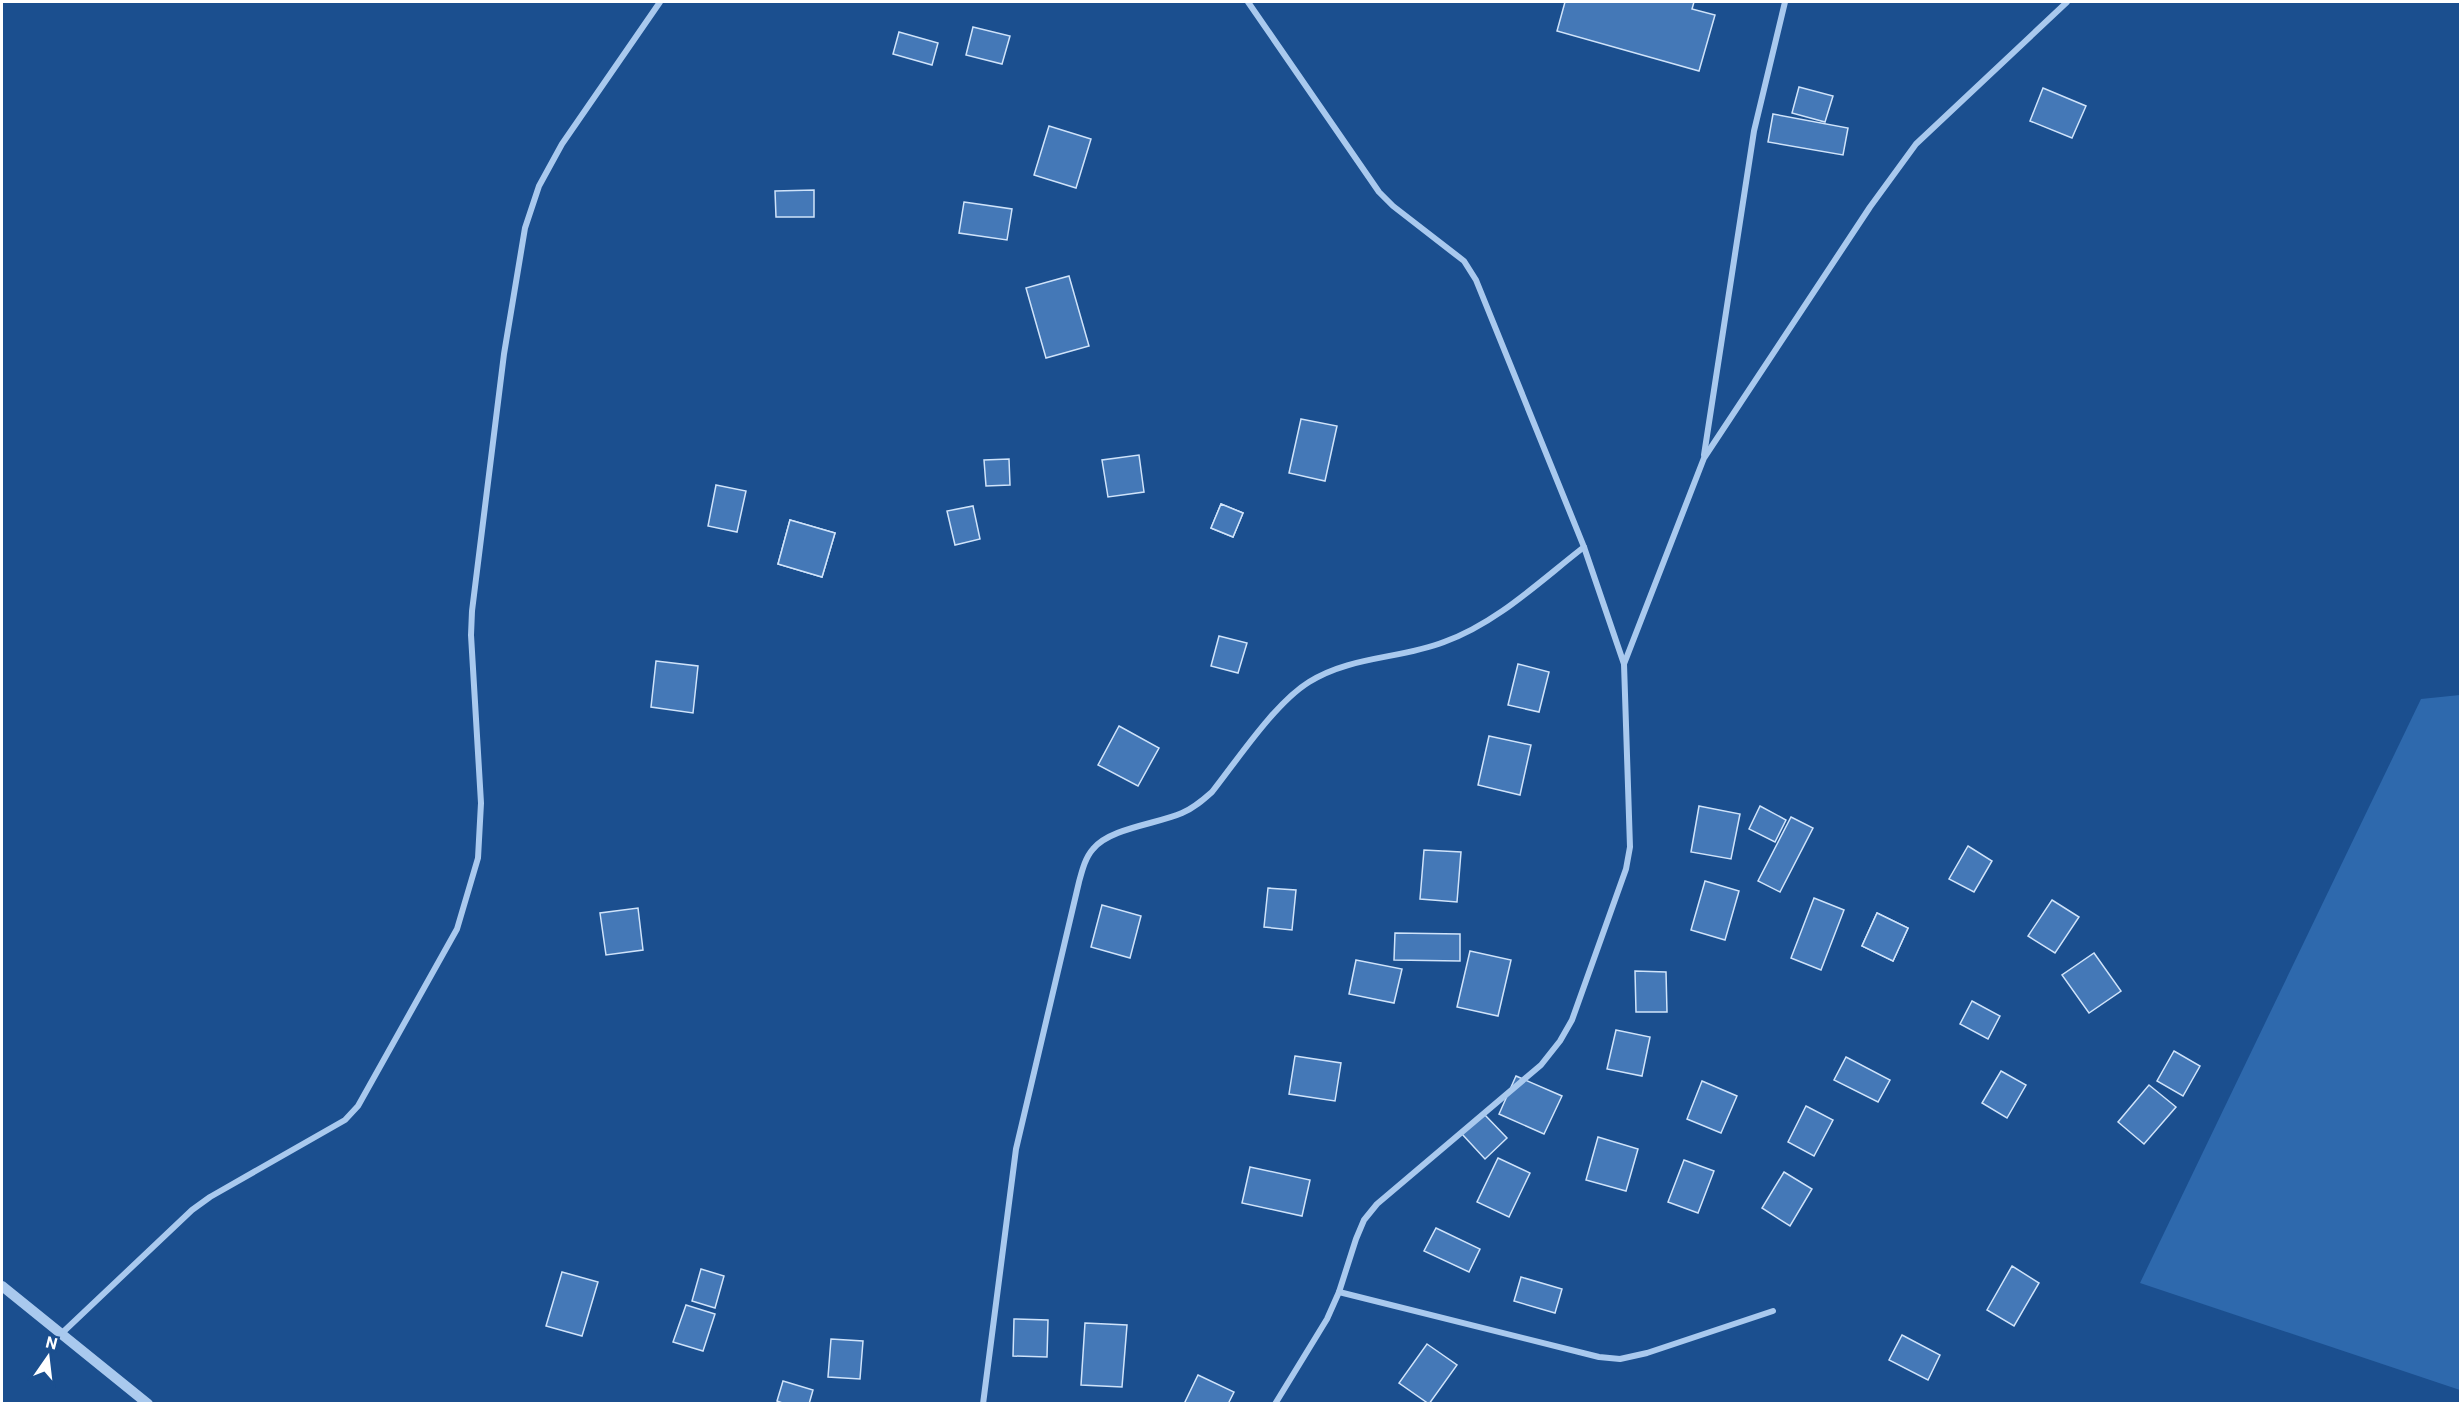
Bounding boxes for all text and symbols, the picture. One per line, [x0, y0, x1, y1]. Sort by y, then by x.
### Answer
north arrow [18, 1327, 78, 1387]
text: N [44, 1332, 59, 1354]

